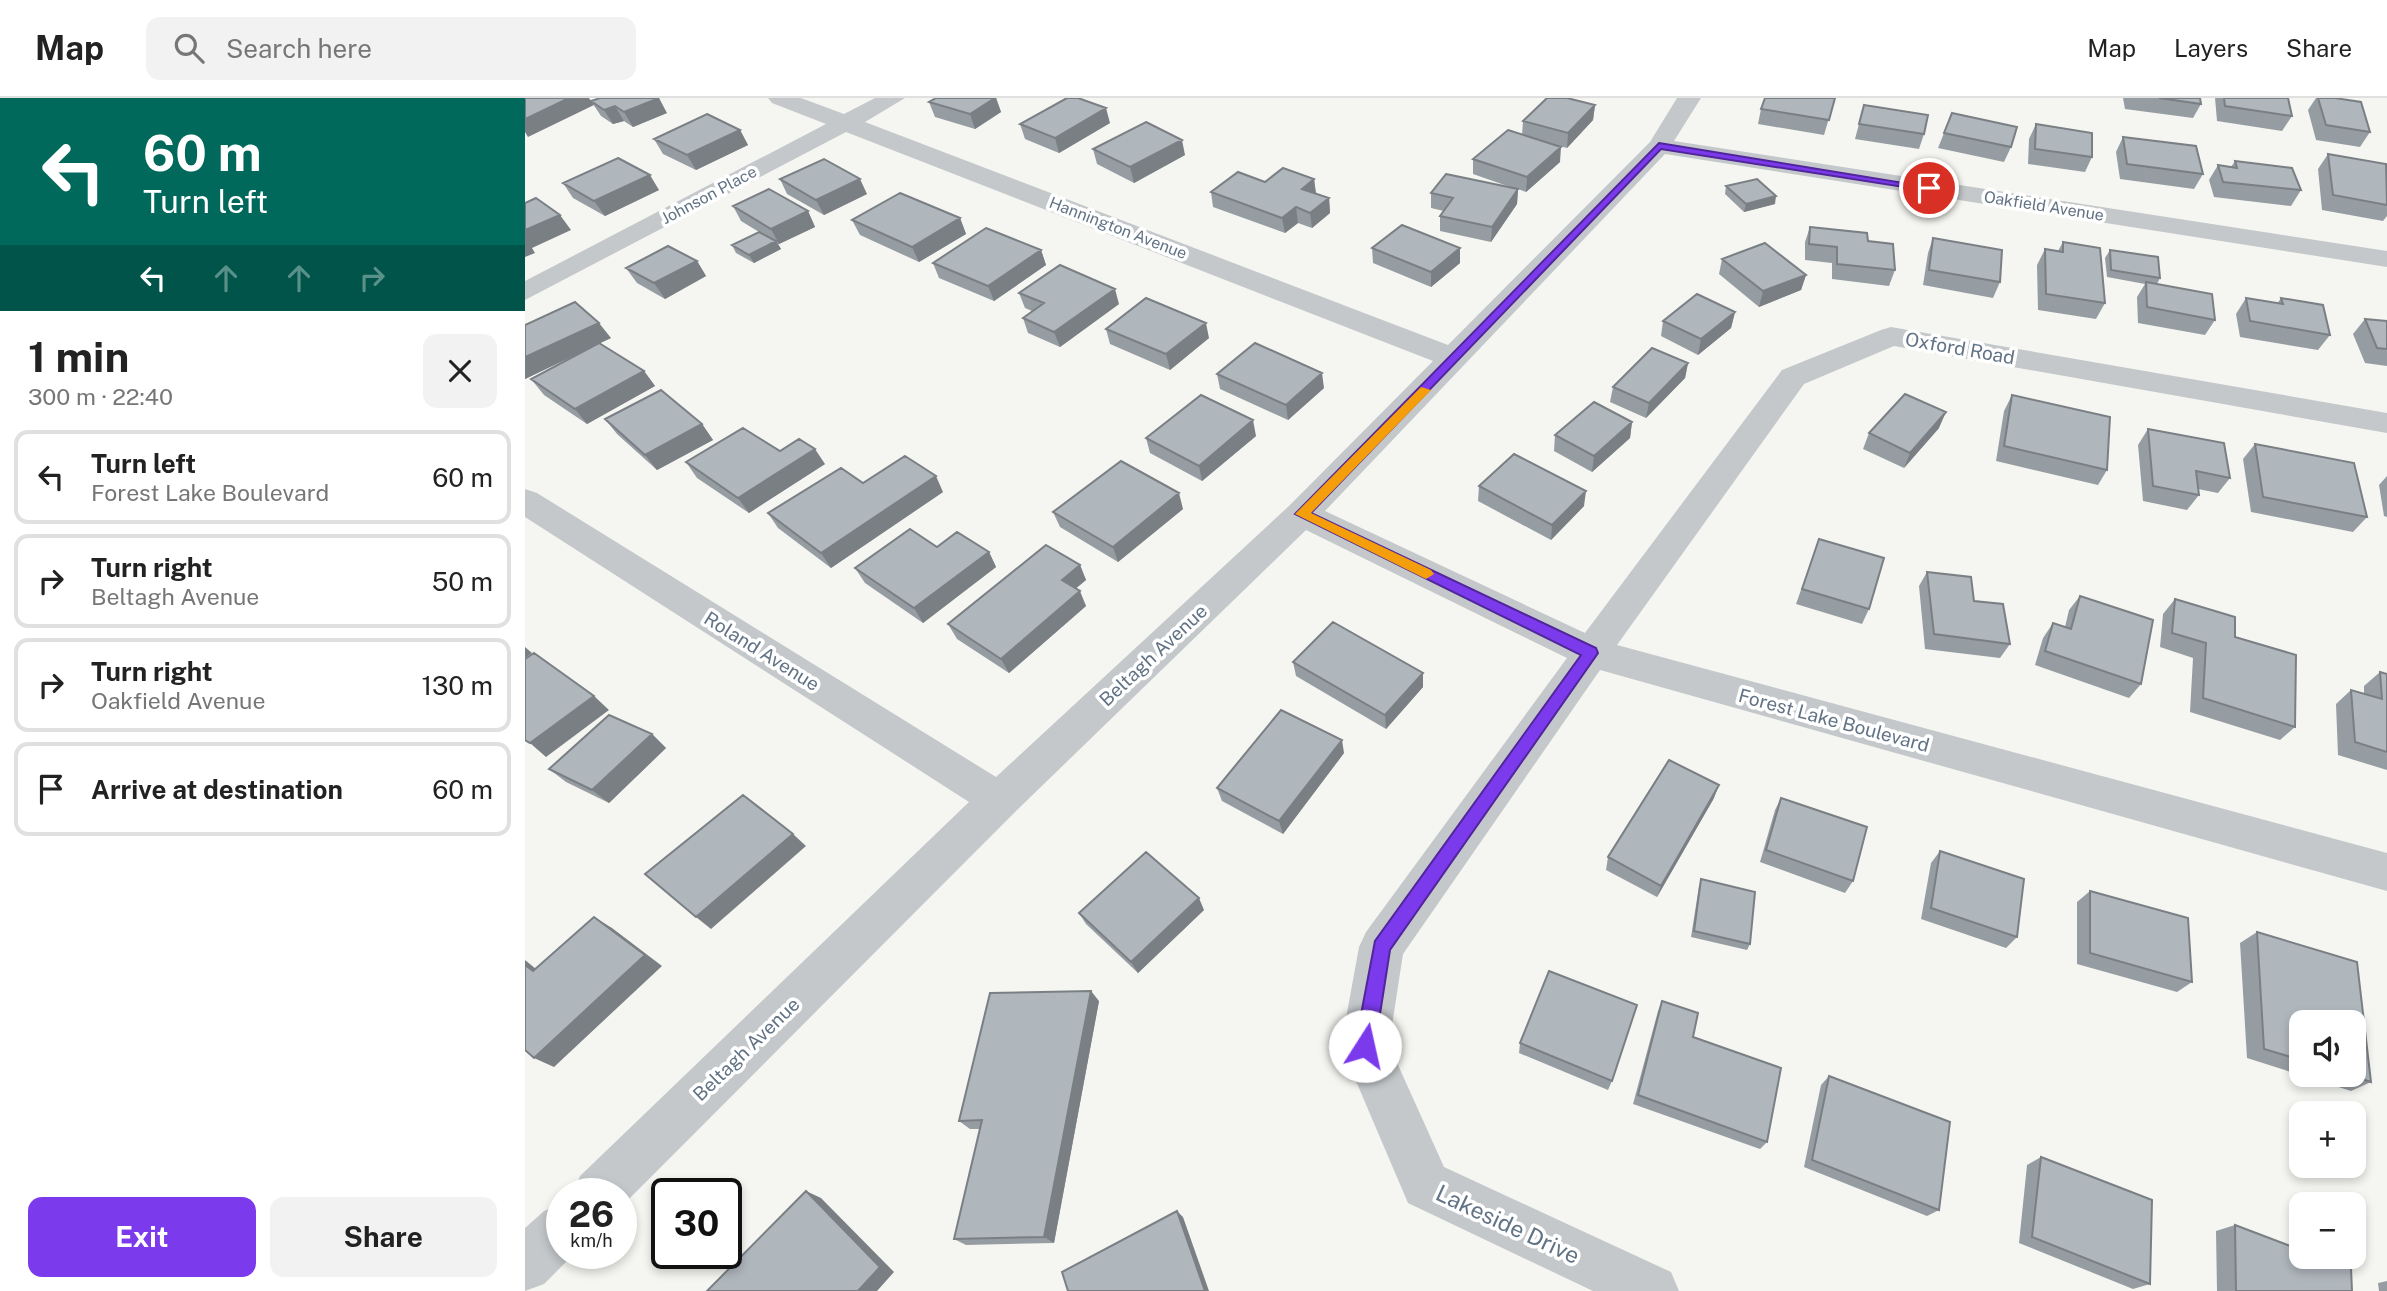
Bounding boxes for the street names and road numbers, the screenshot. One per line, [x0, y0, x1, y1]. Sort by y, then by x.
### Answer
street label: Johnson Place [658, 162, 760, 228]
street label: Oakfield Avenue [1983, 187, 2105, 225]
street label: Hannington Avenue [1046, 193, 1190, 263]
street label: Oxford Road [1904, 328, 2016, 368]
street label: Beltagh Avenue [1095, 600, 1211, 710]
street label: Roland Avenue [700, 607, 824, 695]
street label: Forest Lake Boulevard [1736, 684, 1932, 756]
street label: Beltagh Avenue [688, 993, 804, 1105]
street label: Lakeside Drive [1432, 1179, 1584, 1269]

